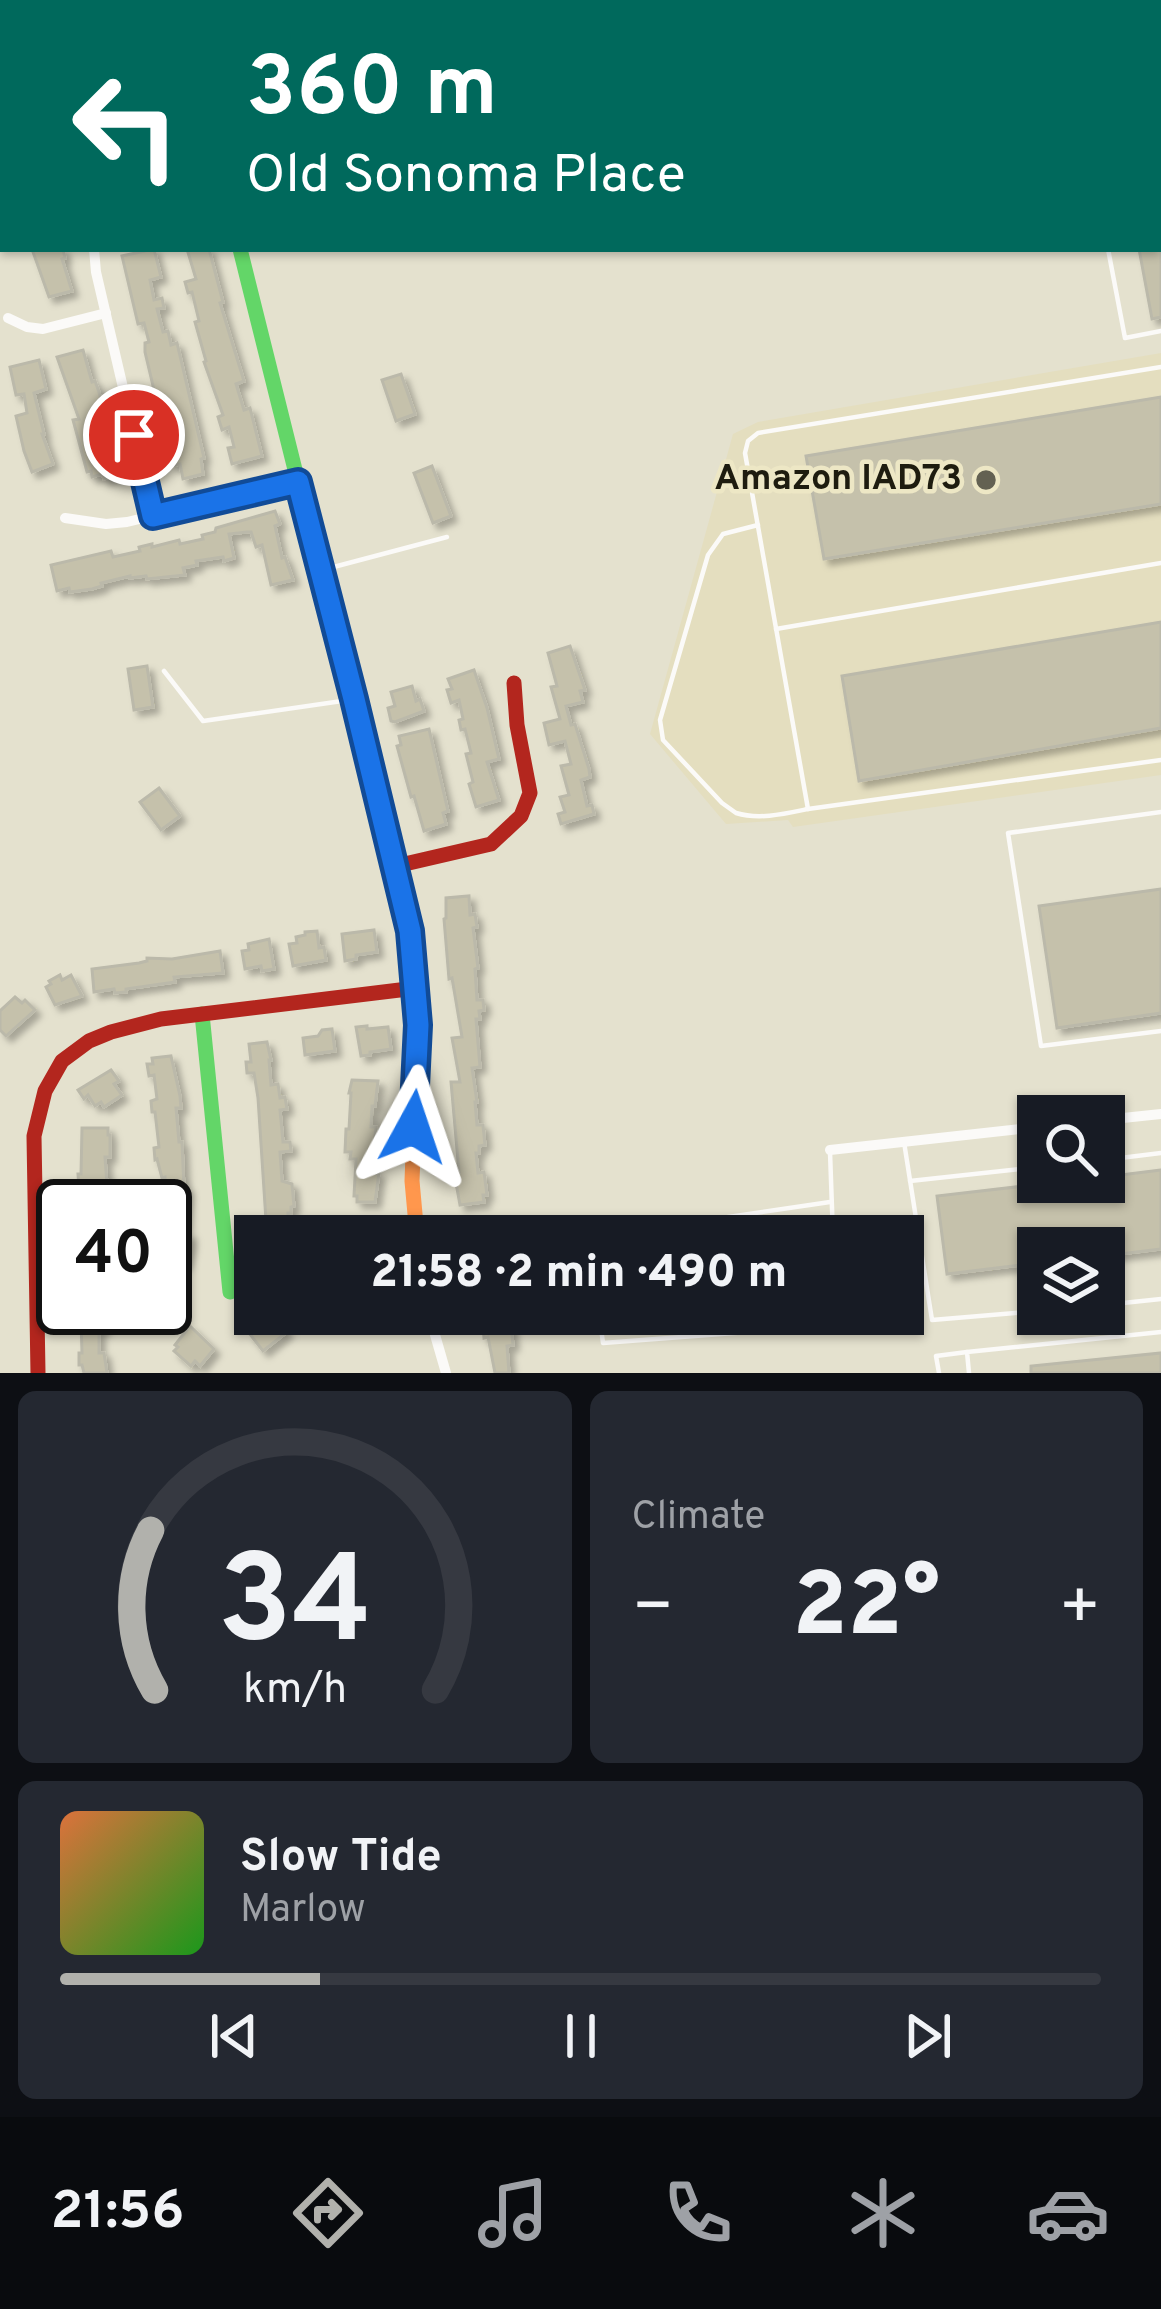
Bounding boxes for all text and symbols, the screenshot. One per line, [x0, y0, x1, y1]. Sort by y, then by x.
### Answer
text: 360 m [246, 39, 498, 145]
icon: left [48, 48, 204, 204]
text: Old Sonoma Place [246, 143, 686, 212]
pin [83, 384, 185, 486]
icon: arrive [101, 402, 167, 468]
place label: Amazon IAD73 [714, 457, 962, 503]
marker: Amazon IAD73 [973, 467, 999, 493]
position arrow [350, 1064, 476, 1190]
map controls [1017, 1095, 1125, 1335]
button: search [1017, 1095, 1125, 1203]
speed limit sign: 40 [36, 1179, 192, 1335]
button: layers [1017, 1227, 1125, 1335]
text: 21:58 · 2 min · 490 m [371, 1246, 787, 1303]
text: Climate [632, 1494, 765, 1543]
text: 34 [217, 1529, 372, 1687]
text: 22° [792, 1554, 940, 1667]
text: − [632, 1569, 674, 1652]
text: + [1058, 1569, 1101, 1652]
text: km/h [243, 1664, 347, 1718]
text: Slow Tide [240, 1830, 442, 1887]
text: Marlow [240, 1887, 366, 1936]
icon: previous [201, 2003, 267, 2069]
icon: pause [548, 2003, 614, 2069]
icon: next [895, 2003, 961, 2069]
icon: directions [286, 2171, 370, 2255]
icon: music [471, 2171, 555, 2255]
icon: phone [656, 2171, 740, 2255]
icon: climate [841, 2171, 925, 2255]
icon: car [1026, 2171, 1110, 2255]
text: 21:56 [51, 2179, 185, 2248]

